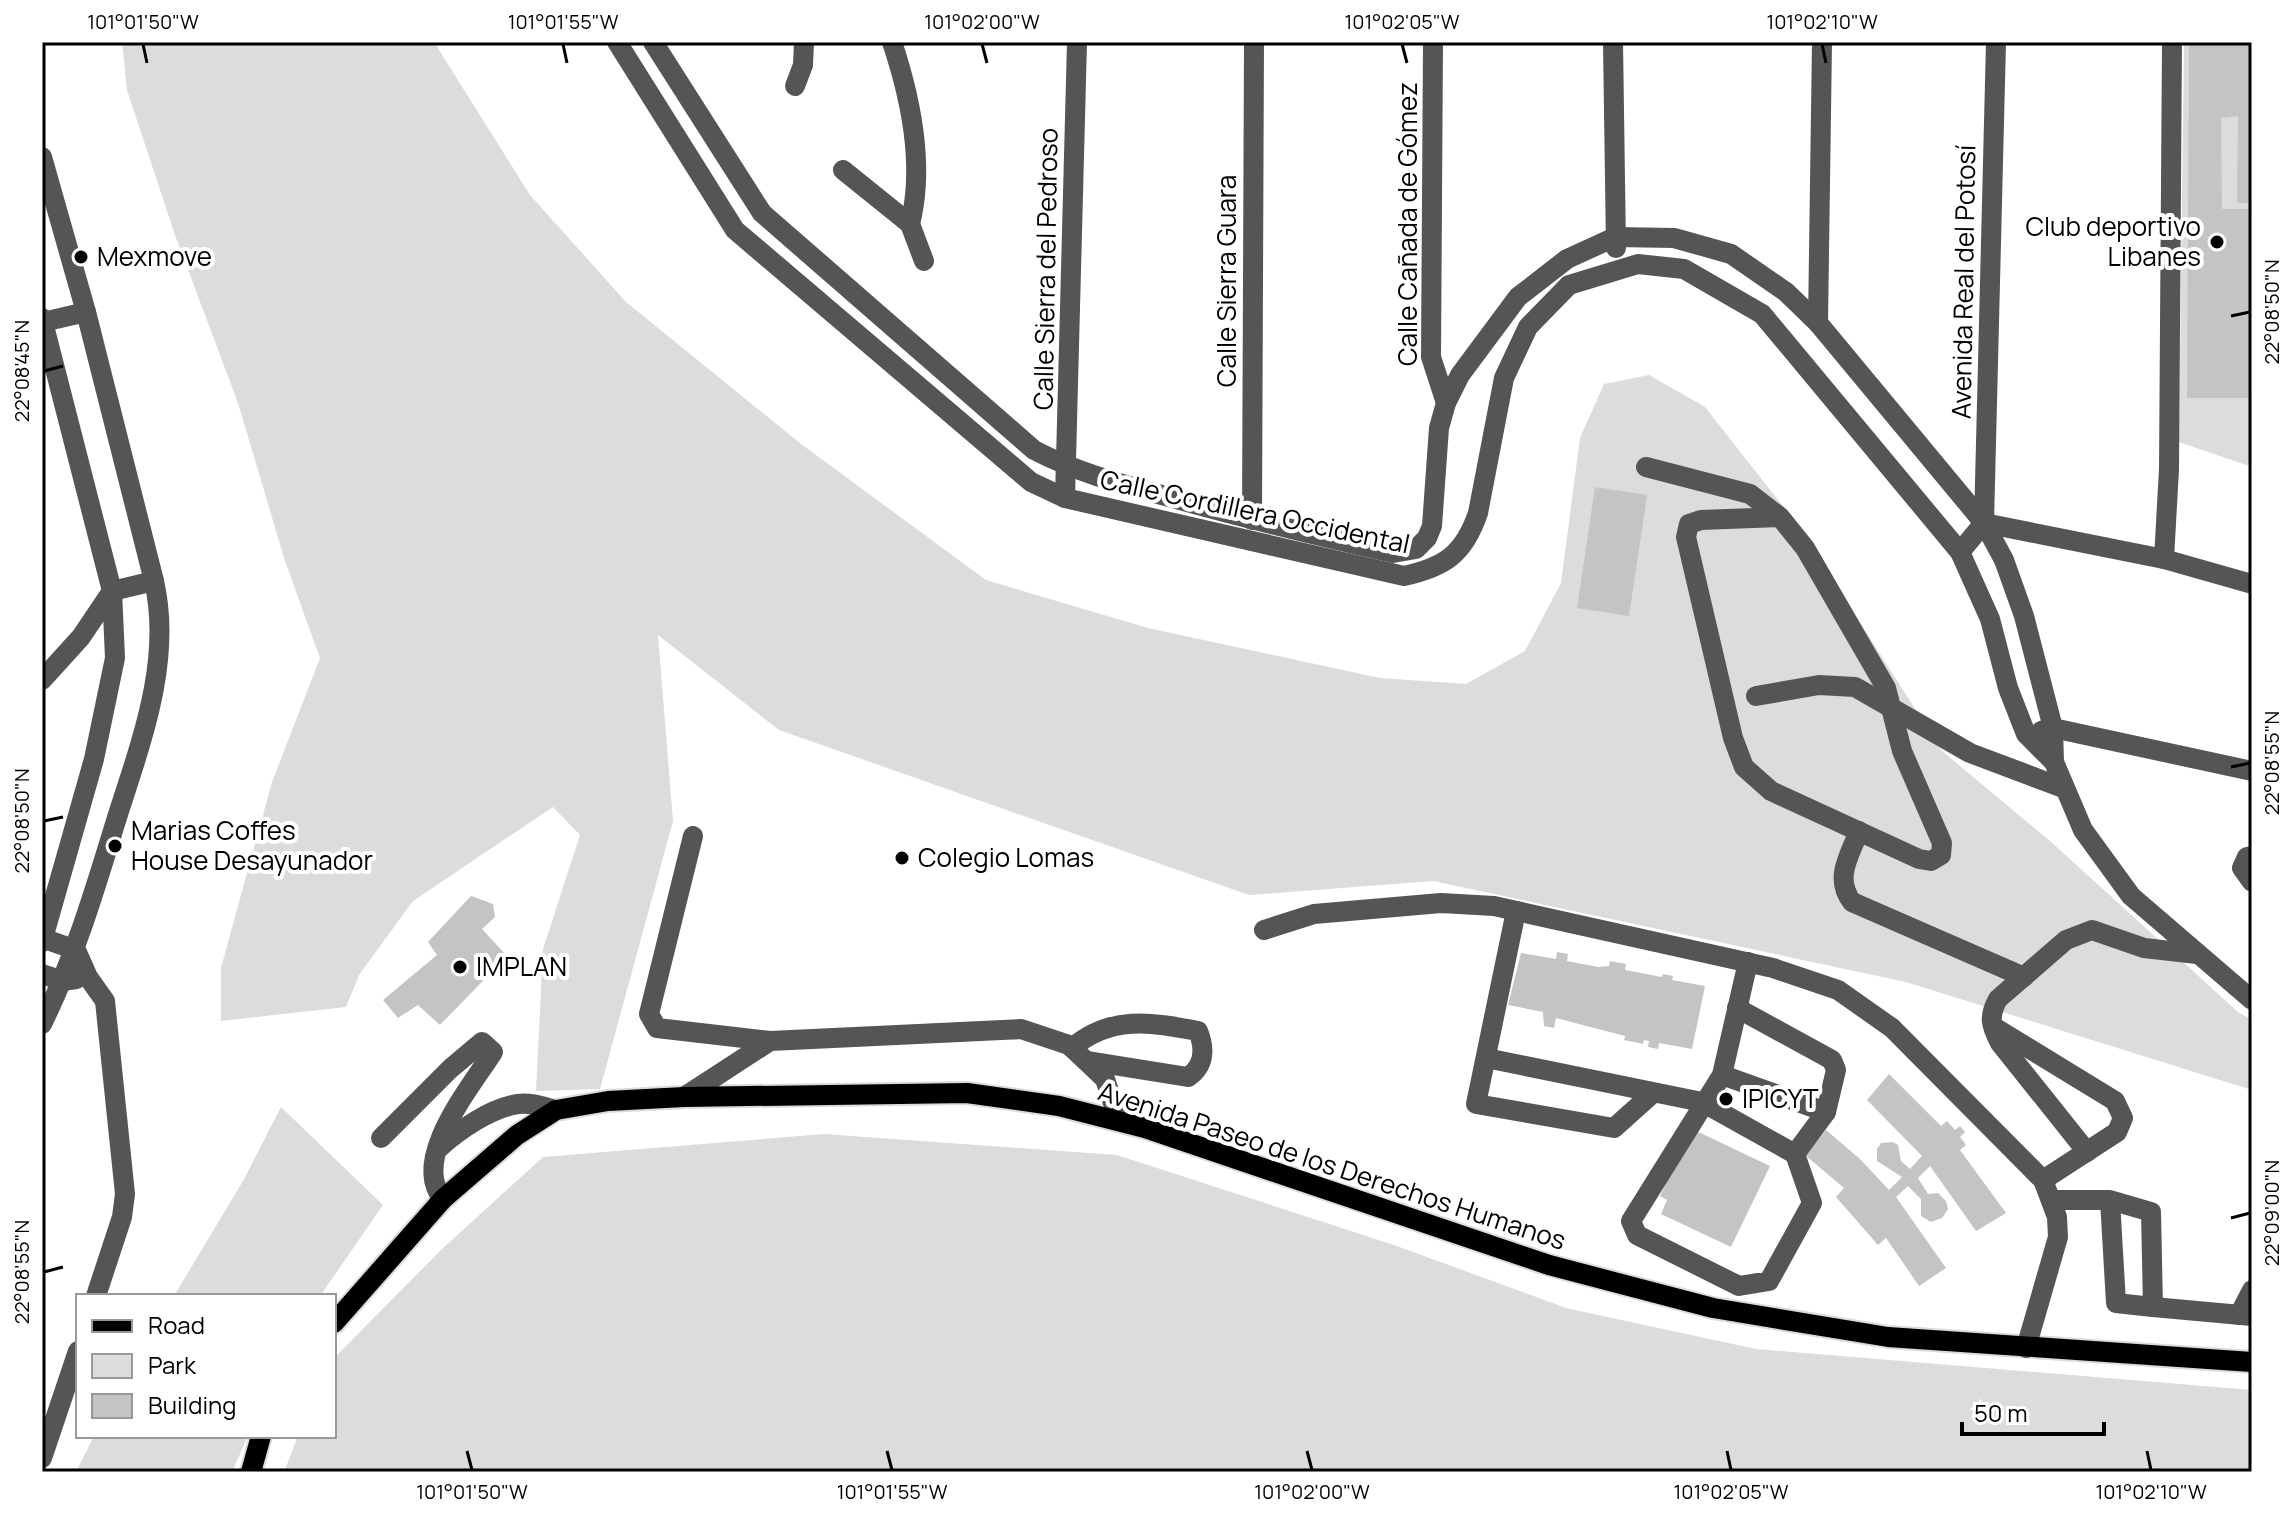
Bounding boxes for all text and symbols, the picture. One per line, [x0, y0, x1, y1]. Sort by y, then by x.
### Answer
text: 101°01'50"W [87, 8, 199, 35]
text: 101°01'55"W [508, 8, 619, 35]
text: 101°02'00"W [924, 8, 1040, 35]
text: 101°02'05"W [1345, 8, 1460, 35]
text: 101°02'10"W [1766, 8, 1878, 35]
street label: Calle Cañada de Gómez [1389, 82, 1425, 366]
street label: Calle Sierra del Pedroso [1025, 128, 1065, 410]
street label: Avenida Real del Potosí [1943, 145, 1983, 419]
street label: Calle Sierra Guara [1208, 175, 1244, 387]
place label: Club deportivo Libanes [2025, 208, 2201, 274]
marker: Club deportivo Libanes [2208, 233, 2226, 251]
place label: Mexmove [97, 238, 212, 274]
marker: Mexmove [72, 248, 90, 266]
text: 22°08'50"N [2258, 259, 2285, 365]
text: 22°08'45"N [8, 320, 35, 422]
street label: Calle Cordillera Occidental [1097, 461, 1413, 561]
text: 22°08'55"N [2258, 711, 2285, 815]
text: 22°08'50"N [8, 768, 35, 874]
place label: Marias Coffes House Desayunador [131, 812, 373, 878]
marker: Marias Coffes House Desayunador [106, 837, 124, 855]
place label: Colegio Lomas [918, 839, 1094, 875]
marker: Colegio Lomas [893, 849, 911, 867]
place label: IMPLAN [476, 948, 567, 984]
marker: IMPLAN [451, 958, 469, 976]
street label: Avenida Paseo de los Derechos Humanos [1094, 1072, 1571, 1258]
place label: IPICYT [1742, 1080, 1819, 1116]
marker: IPICYT [1717, 1090, 1735, 1108]
text: 22°09'00"N [2258, 1160, 2285, 1266]
text: 22°08'55"N [8, 1220, 35, 1324]
legend [76, 1294, 336, 1438]
text: Road [148, 1308, 205, 1341]
text: Park [148, 1348, 197, 1381]
scale bar [1962, 1386, 2104, 1436]
text: Building [148, 1388, 236, 1421]
text: 50 m [1974, 1396, 2028, 1429]
text: 101°01'50"W [416, 1478, 528, 1505]
text: 101°01'55"W [837, 1478, 948, 1505]
text: 101°02'00"W [1254, 1478, 1370, 1505]
text: 101°02'05"W [1674, 1478, 1789, 1505]
text: 101°02'10"W [2095, 1478, 2207, 1505]

